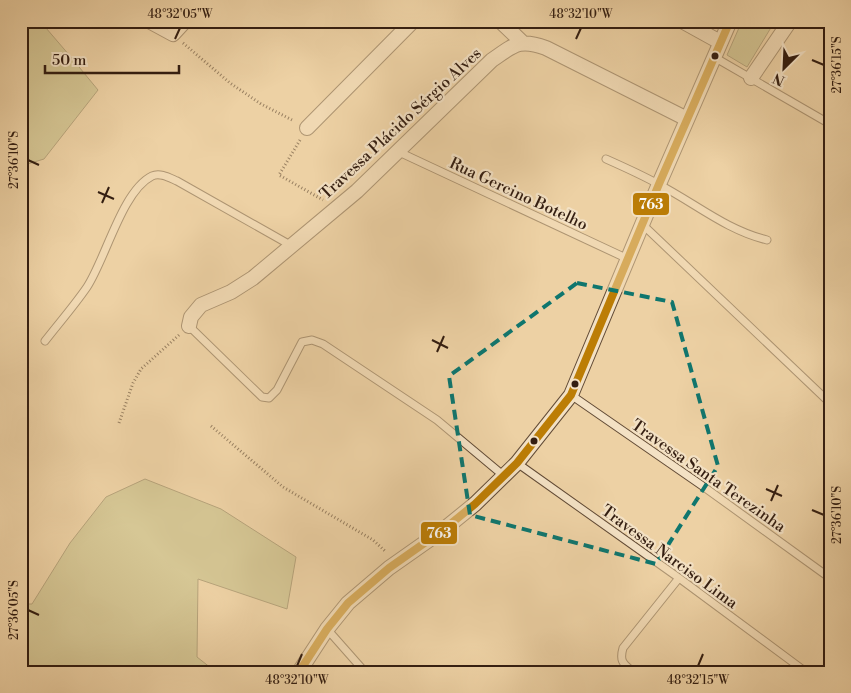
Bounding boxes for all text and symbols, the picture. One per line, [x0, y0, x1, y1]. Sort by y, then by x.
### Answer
text: 48°32'05"W [147, 7, 214, 22]
text: 48°32'10"W [549, 7, 614, 22]
text: 27°36'15"S [830, 36, 845, 94]
scale bar [45, 42, 179, 74]
north arrow [758, 42, 808, 92]
street label: Travessa Plácido Sérgio Alves [316, 44, 486, 204]
text: 50 m [52, 51, 86, 70]
unlabelled marker [710, 51, 720, 61]
text: N [770, 68, 788, 89]
text: 27°36'10"S [7, 131, 22, 189]
street label: Rua Gercino Botelho [446, 153, 591, 235]
line badge: 763 [632, 192, 670, 216]
text: 763 [639, 196, 663, 214]
unlabelled marker [570, 379, 580, 389]
street label: Travessa Santa Terezinha [627, 415, 790, 537]
unlabelled marker [529, 436, 539, 446]
text: 27°36'10"S [830, 486, 845, 544]
street label: Travessa Narciso Lima [597, 501, 742, 614]
line badge: 763 [420, 521, 458, 545]
text: 763 [427, 525, 451, 543]
text: 27°36'05"S [7, 580, 22, 640]
text: 48°32'10"W [265, 673, 330, 688]
text: 48°32'15"W [667, 673, 730, 688]

